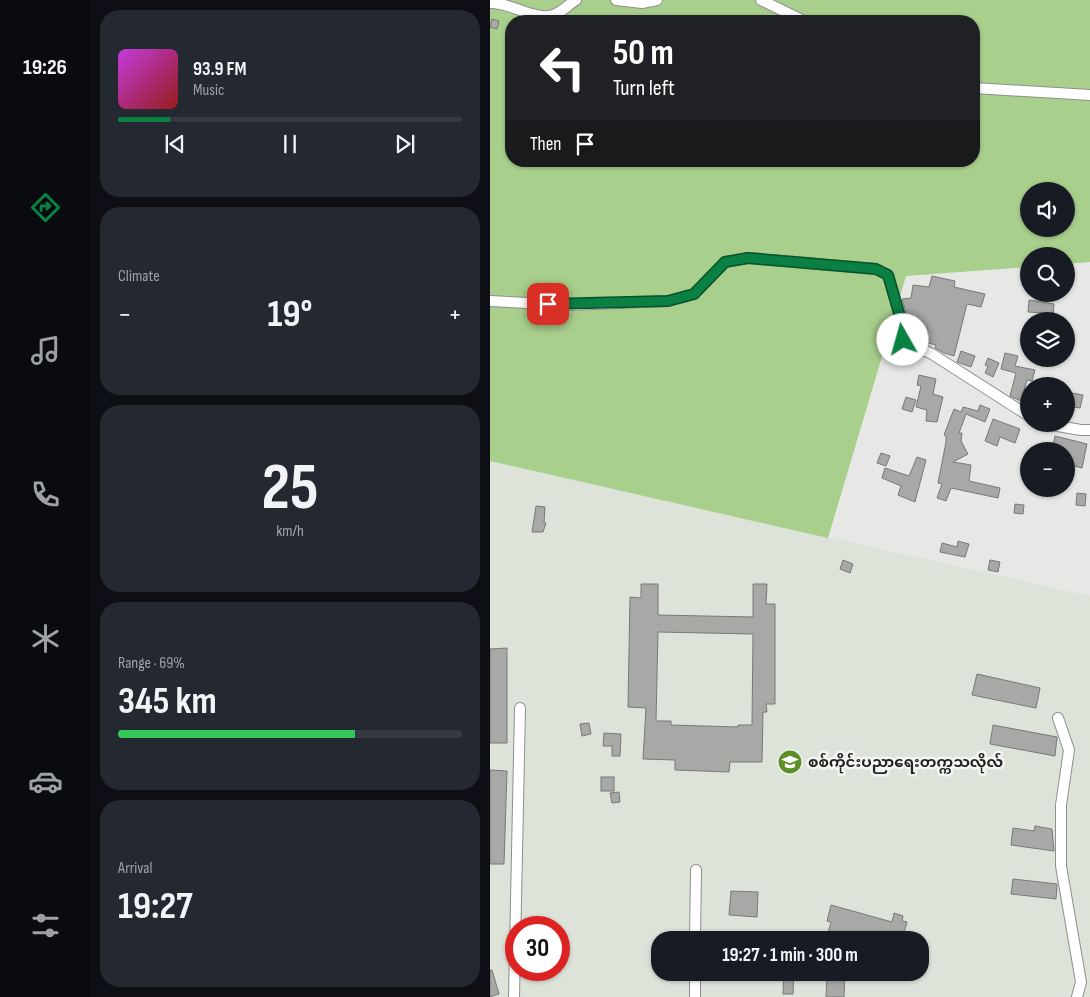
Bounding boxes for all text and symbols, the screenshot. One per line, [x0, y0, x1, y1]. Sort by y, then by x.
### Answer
text: 50 m [613, 32, 674, 75]
icon: left [530, 35, 595, 100]
text: 19:26 [23, 54, 67, 81]
text: 93.9 FM [193, 58, 247, 81]
text: Turn left [613, 75, 675, 102]
text: Music [193, 81, 224, 100]
icon: previous [161, 130, 189, 158]
icon: pause [276, 130, 304, 158]
icon: next [391, 130, 419, 158]
icon: arrive [571, 130, 599, 158]
text: Then [530, 133, 561, 156]
map controls [1020, 182, 1075, 497]
button: sound [1020, 182, 1075, 237]
icon: directions [28, 190, 63, 225]
button: search [1020, 247, 1075, 302]
text: Climate [118, 267, 160, 286]
pin [527, 283, 569, 325]
icon: arrive [534, 290, 562, 318]
text: 19° [268, 292, 312, 337]
text: − [118, 298, 132, 331]
text: + [448, 298, 462, 331]
button: layers [1020, 312, 1075, 367]
position arrow [876, 313, 928, 365]
icon: music [28, 333, 63, 368]
button: + [1020, 377, 1075, 432]
button: − [1020, 442, 1075, 497]
text: 25 [261, 450, 319, 528]
icon: phone [28, 477, 63, 512]
text: km/h [276, 522, 304, 541]
icon: climate [28, 621, 63, 656]
text: Range · 69% [118, 654, 185, 673]
text: 345 km [118, 679, 217, 724]
school or university icon: စစ်ကိုင်းပညာရေးတက္ကသလိုလ် [777, 749, 803, 775]
place label: စစ်ကိုင်းပညာရေးတက္ကသလိုလ် [808, 752, 1003, 774]
icon: car [28, 764, 63, 799]
text: Arrival [118, 859, 152, 878]
text: 19:27 [118, 884, 193, 929]
icon: filters [28, 908, 63, 943]
speed limit sign: 30 [505, 916, 570, 981]
text: 19:27 · 1 min · 300 m [722, 944, 858, 967]

